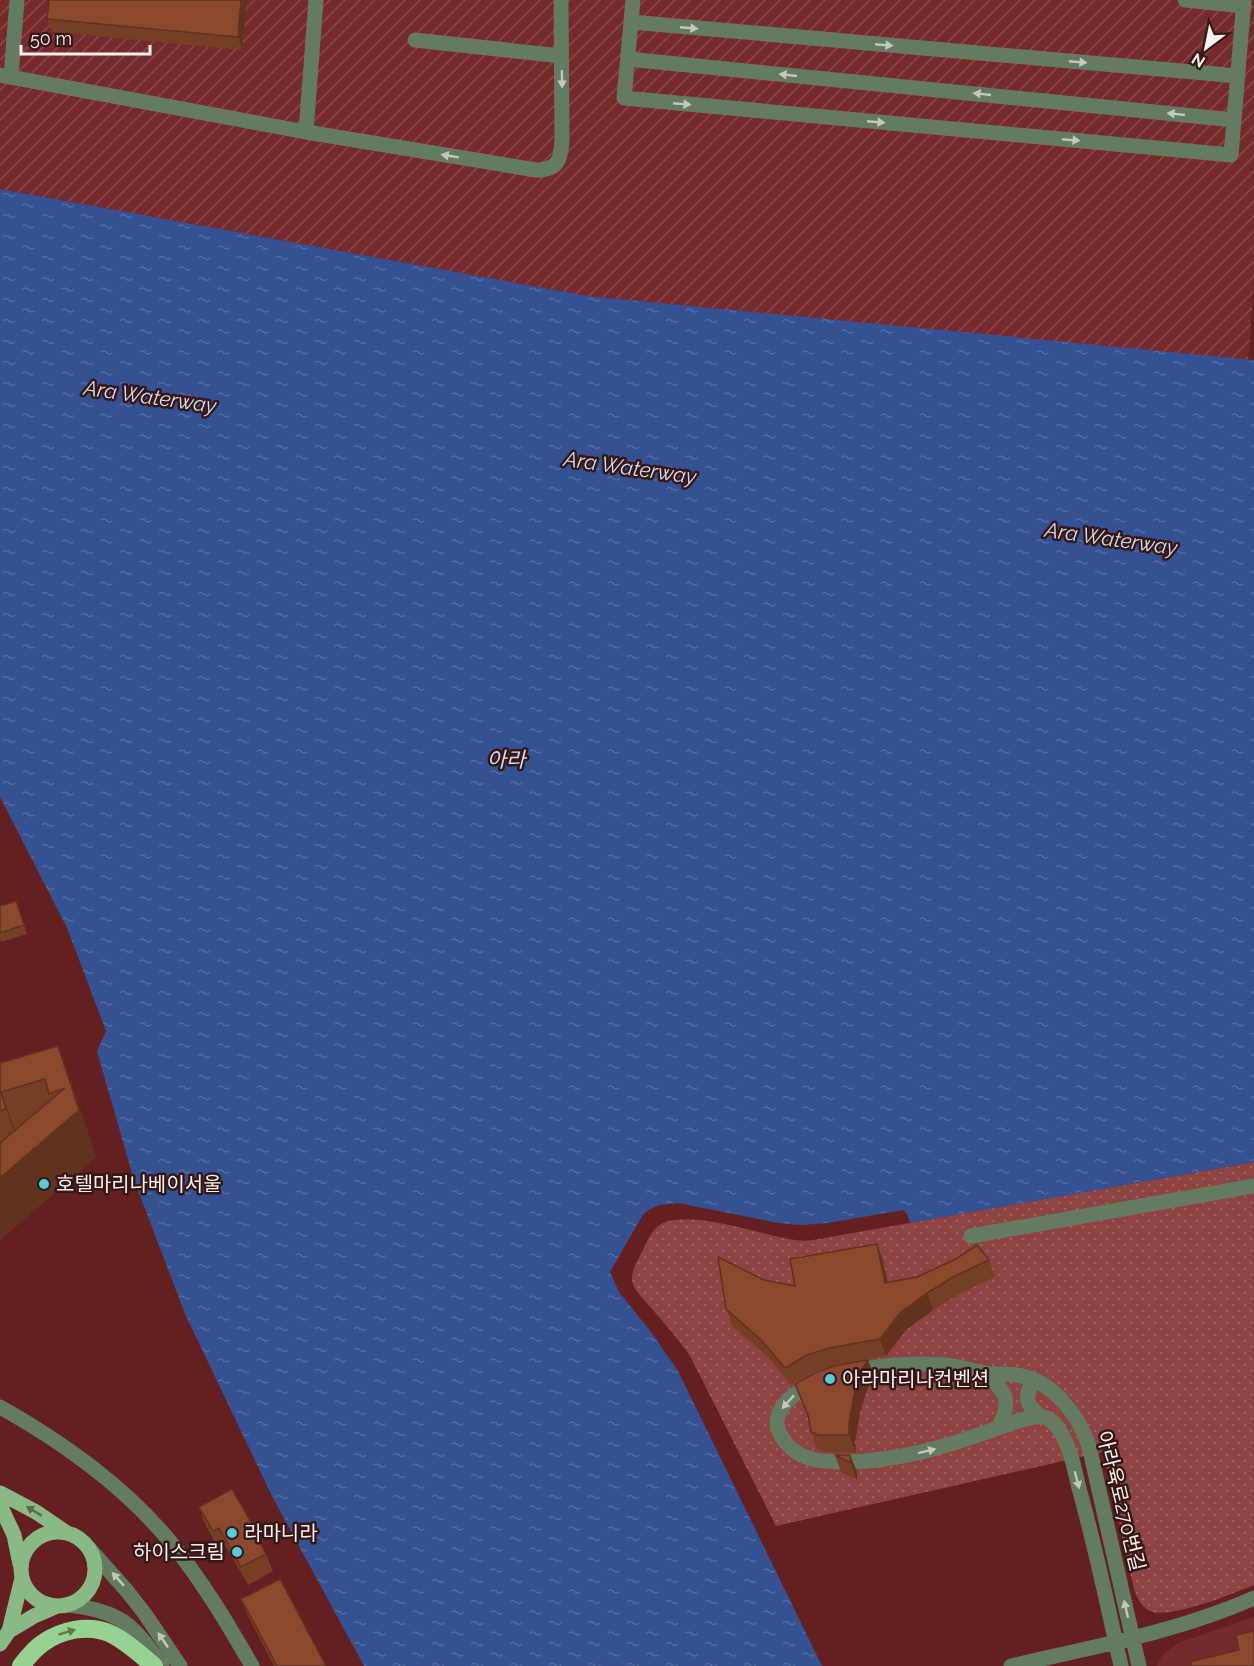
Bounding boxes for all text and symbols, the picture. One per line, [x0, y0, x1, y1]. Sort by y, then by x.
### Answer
scale bar [21, 18, 150, 56]
north arrow [1176, 18, 1236, 78]
one-way arrow [680, 23, 699, 32]
text: 50 m [30, 28, 72, 49]
one-way arrow [874, 40, 893, 50]
text: N [1188, 49, 1209, 72]
one-way arrow [1068, 57, 1087, 67]
one-way arrow [557, 70, 567, 89]
one-way arrow [778, 70, 797, 80]
one-way arrow [972, 90, 991, 99]
one-way arrow [673, 99, 692, 109]
one-way arrow [1166, 109, 1185, 119]
one-way arrow [867, 117, 886, 127]
one-way arrow [1061, 135, 1080, 145]
one-way arrow [441, 151, 460, 160]
water label: Ara Waterway [81, 375, 219, 418]
water label: Ara Waterway [561, 446, 699, 489]
water label: Ara Waterway [1042, 517, 1180, 560]
water label: 아라 [487, 747, 528, 772]
place label: 호텔마리나베이서울 [56, 1172, 222, 1196]
marker: 호텔마리나베이서울 [37, 1177, 51, 1191]
place label: 아라마리나컨벤션 [842, 1367, 989, 1391]
marker: 아라마리나컨벤션 [823, 1372, 837, 1386]
one-way arrow [781, 1394, 795, 1409]
street label: 아라육로270번길 [1092, 1428, 1150, 1574]
one-way arrow [918, 1446, 936, 1456]
one-way arrow [1073, 1471, 1083, 1489]
one-way arrow [26, 1506, 42, 1517]
place label: 라마니라 [244, 1521, 318, 1545]
marker: 라마니라 [225, 1526, 239, 1540]
place label: 하이스크림 [133, 1540, 225, 1564]
marker: 하이스크림 [230, 1545, 244, 1559]
one-way arrow [112, 1572, 125, 1587]
one-way arrow [1121, 1600, 1131, 1618]
one-way arrow [58, 1627, 76, 1636]
one-way arrow [158, 1632, 169, 1648]

